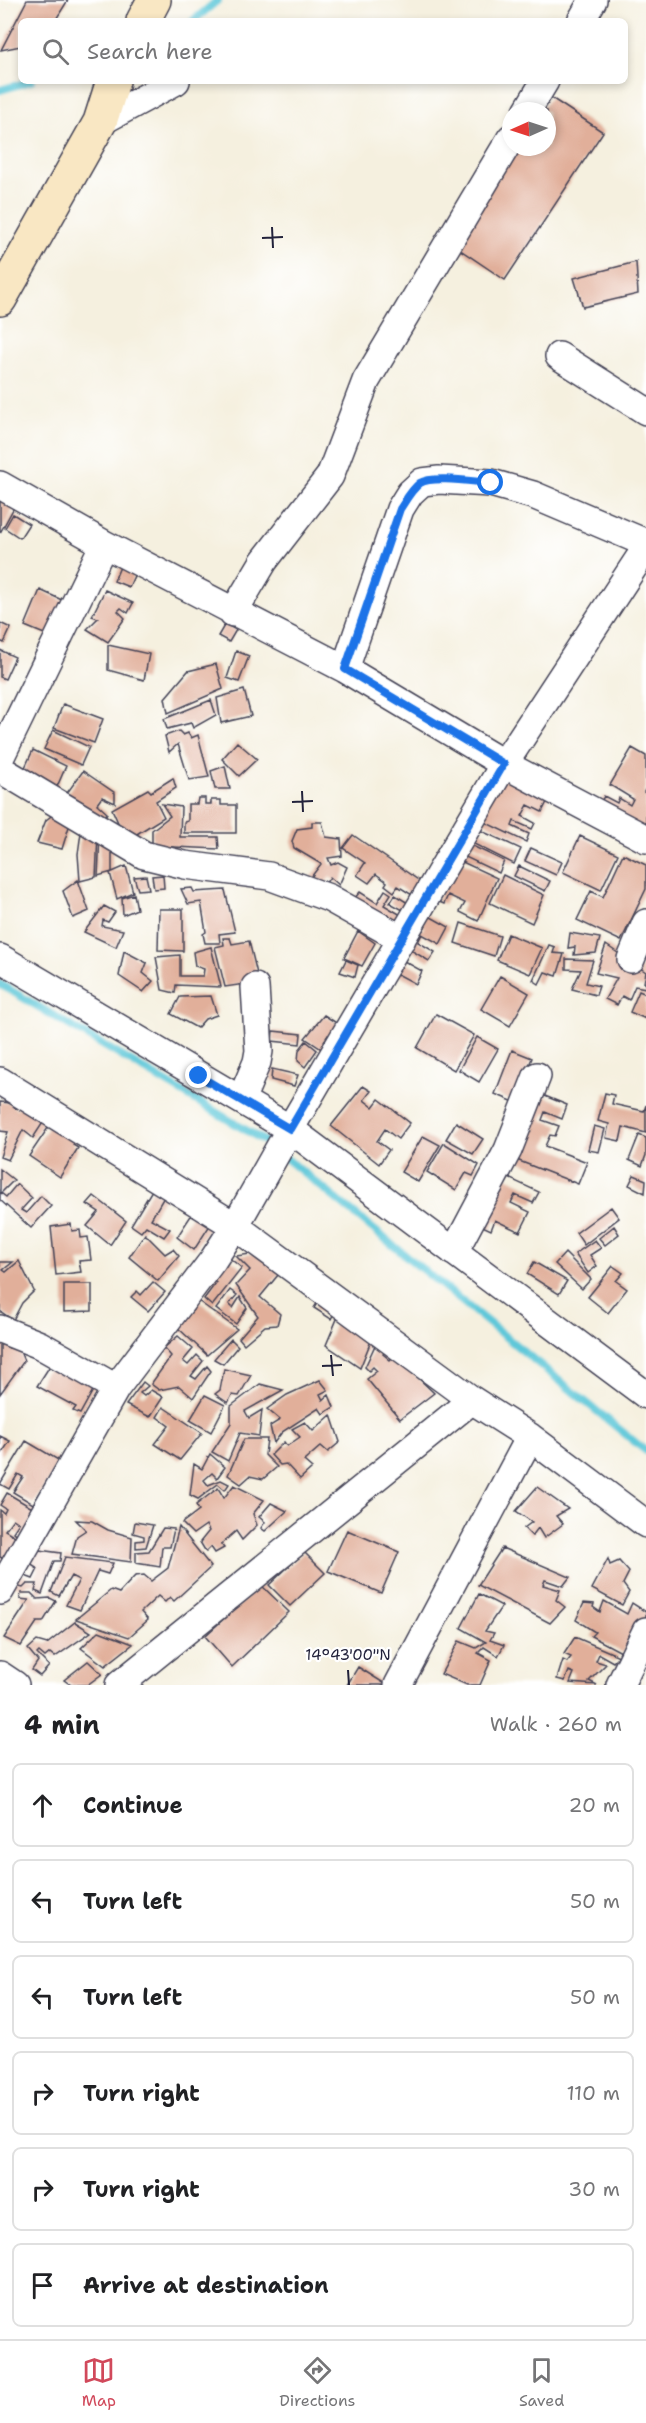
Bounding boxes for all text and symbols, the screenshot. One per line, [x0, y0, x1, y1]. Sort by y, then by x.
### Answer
search box [18, 18, 628, 84]
icon: search [39, 35, 72, 68]
text: Search here [87, 37, 213, 66]
north arrow [502, 102, 556, 156]
route start [477, 469, 503, 495]
route end [185, 1062, 211, 1088]
text: 14°43'00"N [305, 1645, 391, 1665]
text: 4 min [24, 1707, 100, 1742]
text: Walk · 260 m [490, 1711, 622, 1737]
icon: ahead [26, 1789, 59, 1822]
text: Continue [83, 1791, 183, 1820]
text: 20 m [569, 1792, 620, 1818]
icon: left [26, 1885, 59, 1918]
text: Turn left [83, 1887, 182, 1916]
text: 50 m [570, 1888, 620, 1914]
icon: left [26, 1981, 59, 2014]
text: Turn left [83, 1983, 182, 2012]
text: 50 m [570, 1984, 620, 2010]
icon: right [26, 2077, 59, 2110]
text: Turn right [83, 2079, 200, 2108]
text: 110 m [566, 2080, 620, 2106]
icon: right [26, 2173, 59, 2206]
text: Turn right [83, 2175, 200, 2204]
text: 30 m [568, 2176, 620, 2202]
icon: arrive [26, 2269, 59, 2302]
text: Arrive at destination [83, 2271, 329, 2300]
tab: Map [82, 2354, 116, 2411]
tab: Directions [279, 2354, 356, 2411]
tab: Saved [519, 2354, 564, 2411]

